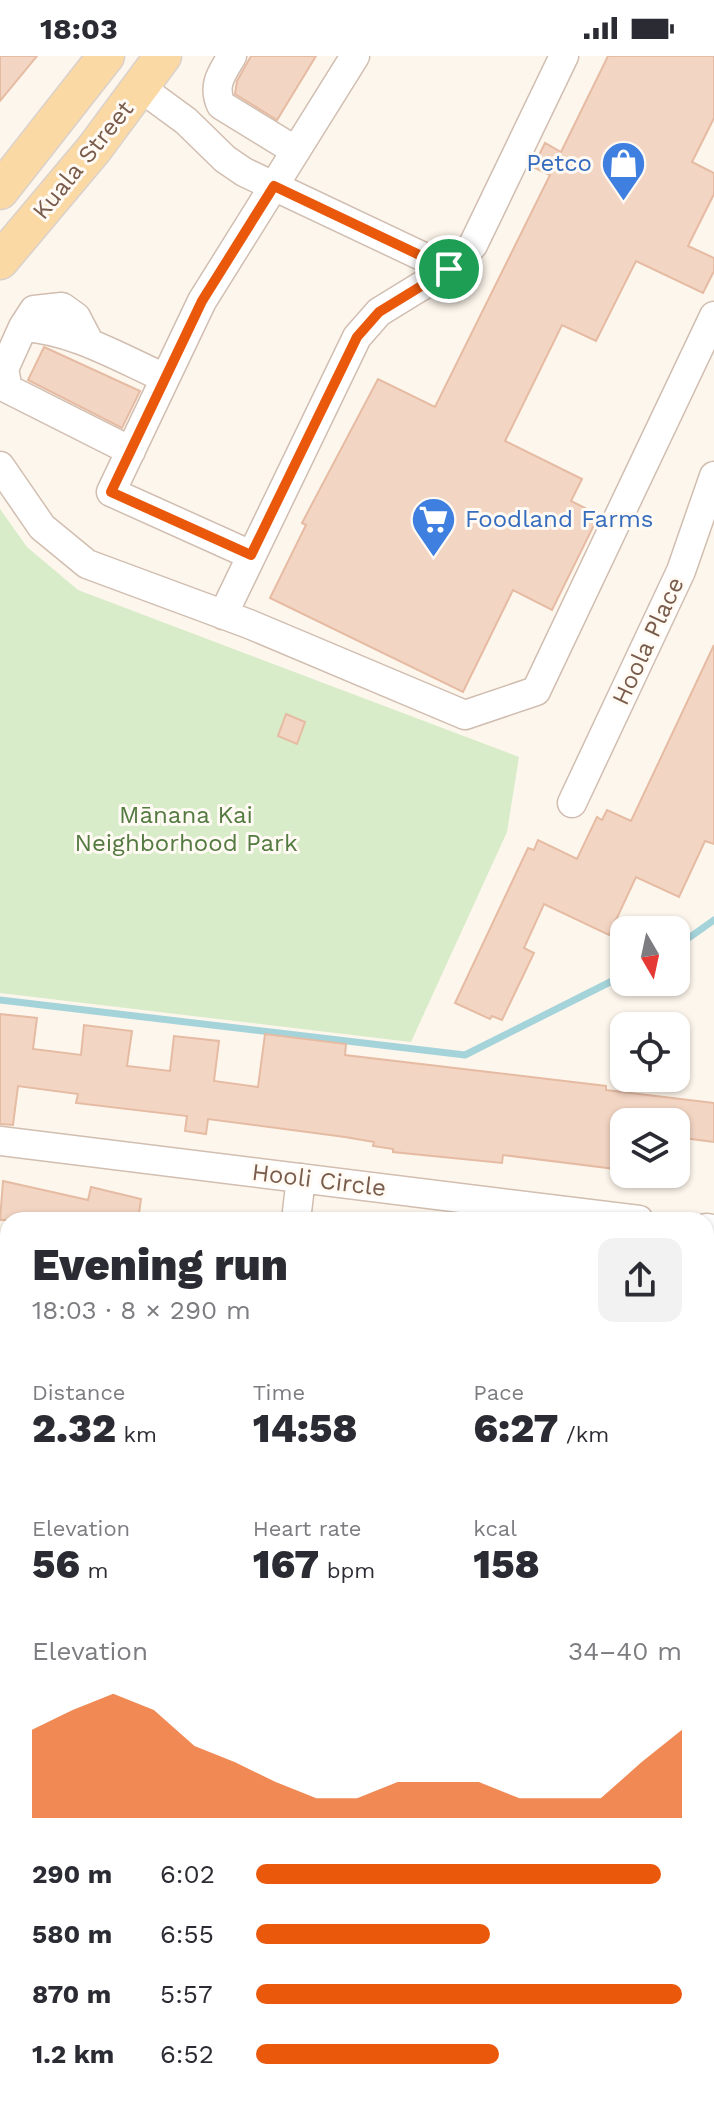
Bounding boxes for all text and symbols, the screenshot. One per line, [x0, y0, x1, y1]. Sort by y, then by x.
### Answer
text: 18:03 [40, 11, 118, 46]
street label: Kuala Street [27, 95, 139, 225]
shop icon: Petco [599, 139, 647, 202]
place label: Petco [526, 149, 592, 177]
pin [415, 235, 483, 303]
icon: arrive [427, 247, 471, 291]
supermarket icon: Foodland Farms [410, 495, 458, 558]
place label: Foodland Farms [465, 505, 654, 533]
street label: Hoola Place [606, 573, 690, 709]
park label: Mānana Kai Neighborhood Park [74, 801, 298, 857]
north arrow [610, 916, 690, 996]
map controls [610, 916, 690, 1188]
button: locate [610, 1012, 690, 1092]
button: layers [610, 1108, 690, 1188]
street label: Hooli Circle [250, 1158, 388, 1202]
button: share [598, 1238, 682, 1322]
text: Evening run [32, 1239, 288, 1291]
text: 18:03 · 8 × 290 m [32, 1295, 251, 1325]
text: Distance [32, 1380, 126, 1405]
text: Time [253, 1380, 305, 1405]
text: Pace [473, 1380, 524, 1405]
text: 2.32 [32, 1405, 116, 1452]
text: 14:58 [253, 1405, 358, 1452]
text: 6:27 [473, 1405, 559, 1452]
text: km [116, 1422, 157, 1447]
text: /km [559, 1422, 609, 1447]
text: Elevation [32, 1516, 130, 1541]
text: Heart rate [253, 1516, 361, 1541]
text: kcal [473, 1516, 517, 1541]
text: 56 [32, 1541, 80, 1588]
text: 167 [253, 1541, 319, 1588]
text: 158 [473, 1541, 540, 1588]
text: m [80, 1558, 109, 1583]
text: bpm [319, 1558, 375, 1583]
text: Elevation [32, 1636, 148, 1666]
text: 34–40 m [568, 1636, 682, 1666]
text: 290 m [32, 1859, 112, 1889]
text: 6:02 [160, 1859, 215, 1889]
text: 580 m [32, 1919, 112, 1949]
text: 6:55 [160, 1919, 214, 1949]
text: 870 m [32, 1979, 111, 2009]
text: 5:57 [160, 1979, 213, 2009]
text: 1.2 km [32, 2039, 114, 2069]
text: 6:52 [160, 2039, 214, 2069]

